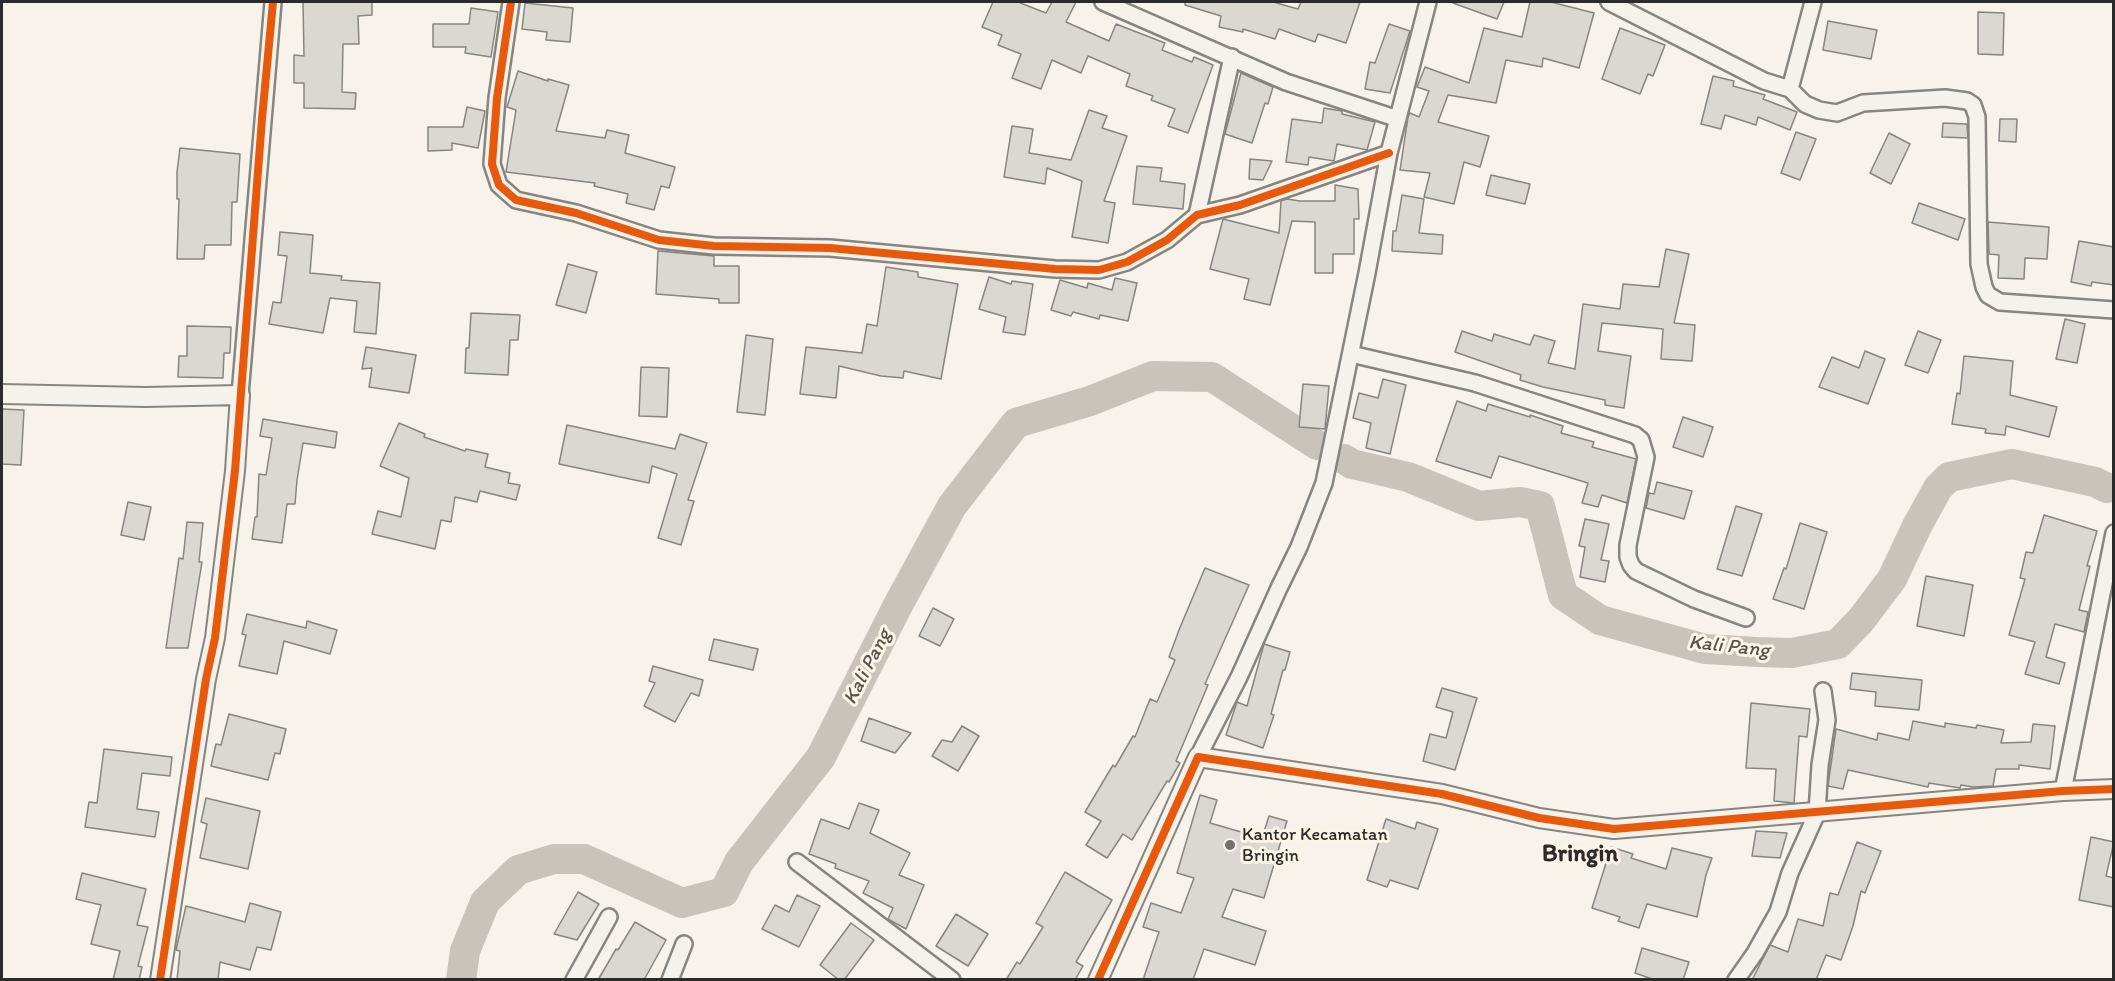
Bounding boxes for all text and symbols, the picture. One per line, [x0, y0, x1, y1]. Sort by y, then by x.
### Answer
water label: Kali Pang [839, 625, 897, 709]
water label: Kali Pang [1687, 631, 1771, 663]
place label: Kantor Kecamatan Bringin [1242, 824, 1388, 866]
marker: Kantor Kecamatan Bringin [1223, 838, 1237, 852]
district label: Bringin [1542, 841, 1618, 869]

